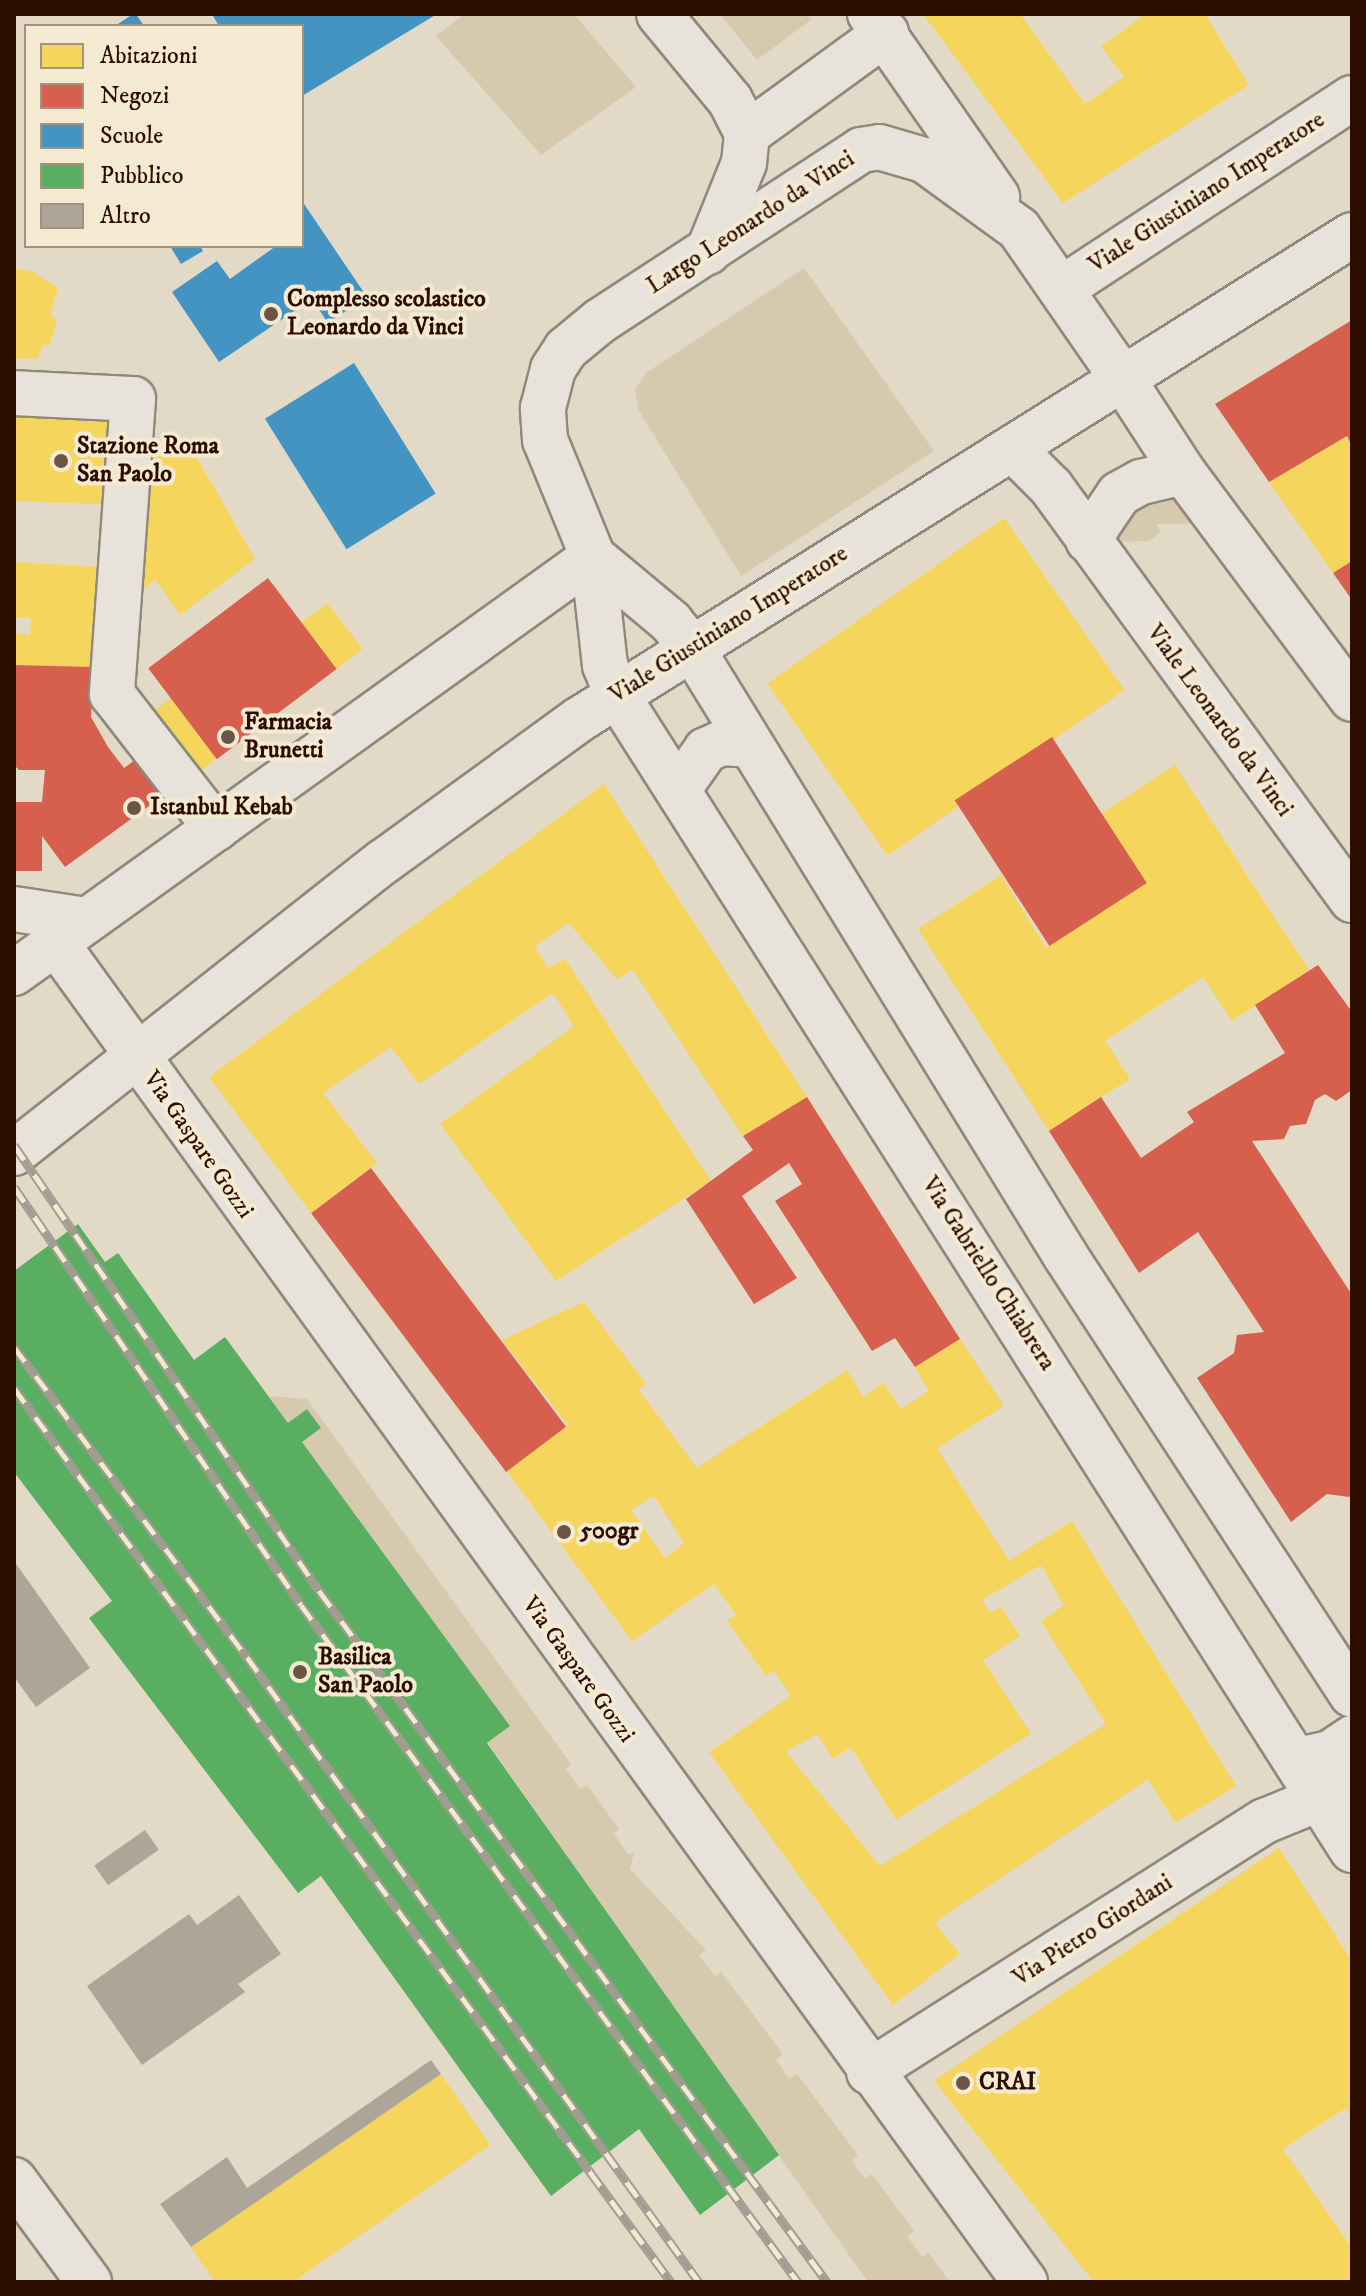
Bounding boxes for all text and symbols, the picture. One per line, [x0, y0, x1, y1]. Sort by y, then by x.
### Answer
legend [24, 24, 304, 248]
text: Abitazioni [100, 41, 198, 71]
text: Negozi [100, 81, 169, 111]
street label: Viale Giustiniano Imperatore [1084, 106, 1330, 280]
text: Scuole [100, 121, 163, 151]
street label: Largo Leonardo da Vinci [642, 145, 860, 301]
text: Pubblico [100, 161, 183, 191]
text: Altro [100, 201, 151, 231]
place label: Complesso scolastico Leonardo da Vinci [287, 286, 486, 342]
marker: Complesso scolastico Leonardo da Vinci [262, 305, 280, 323]
place label: Stazione Roma San Paolo [77, 433, 219, 489]
marker: Stazione Roma San Paolo [52, 452, 70, 470]
street label: Viale Giustiniano Imperatore [605, 540, 853, 710]
street label: Viale Leonardo da Vinci [1140, 619, 1298, 823]
place label: Farmacia Brunetti [244, 709, 332, 765]
marker: Farmacia Brunetti [219, 728, 237, 746]
place label: Istanbul Kebab [150, 794, 293, 822]
marker: Istanbul Kebab [125, 799, 143, 817]
street label: Via Gaspare Gozzi [137, 1066, 259, 1224]
street label: Via Gabriello Chiabrera [915, 1172, 1061, 1376]
place label: 500gr [580, 1518, 638, 1546]
marker: 500gr [555, 1523, 573, 1541]
street label: Via Gaspare Gozzi [515, 1591, 641, 1749]
place label: Basilica San Paolo [318, 1644, 413, 1700]
marker: Basilica San Paolo [289, 1661, 311, 1683]
street label: Via Pietro Giordani [1008, 1869, 1178, 1993]
place label: CRAI [979, 2069, 1036, 2097]
marker: CRAI [954, 2074, 972, 2092]

